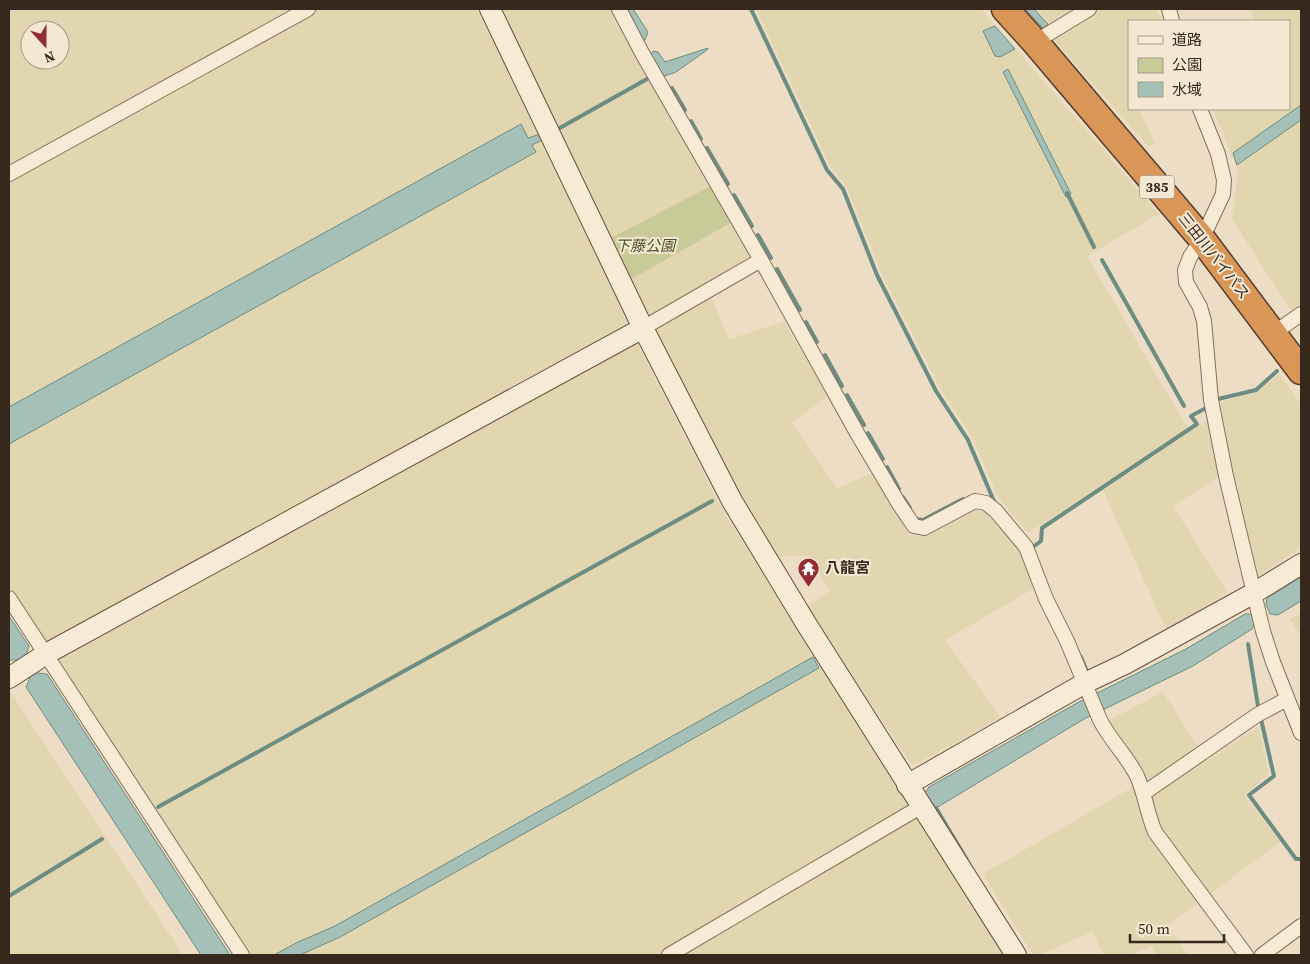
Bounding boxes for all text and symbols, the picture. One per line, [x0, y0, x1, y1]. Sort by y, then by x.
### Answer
north arrow [20, 20, 70, 70]
legend [1128, 20, 1290, 110]
text: 道路 [1172, 29, 1202, 50]
text: N [41, 46, 58, 68]
text: 公園 [1172, 54, 1202, 75]
text: 水域 [1172, 79, 1202, 100]
road number: 385 [1140, 176, 1174, 198]
street label: 三田川バイパス [1174, 208, 1255, 303]
park label: 下藤公園 [615, 235, 677, 256]
temple icon: 八龍宮 [797, 556, 821, 587]
place label: 八龍宮 [825, 557, 870, 578]
scale bar [1130, 912, 1224, 944]
text: 50 m [1138, 918, 1170, 939]

